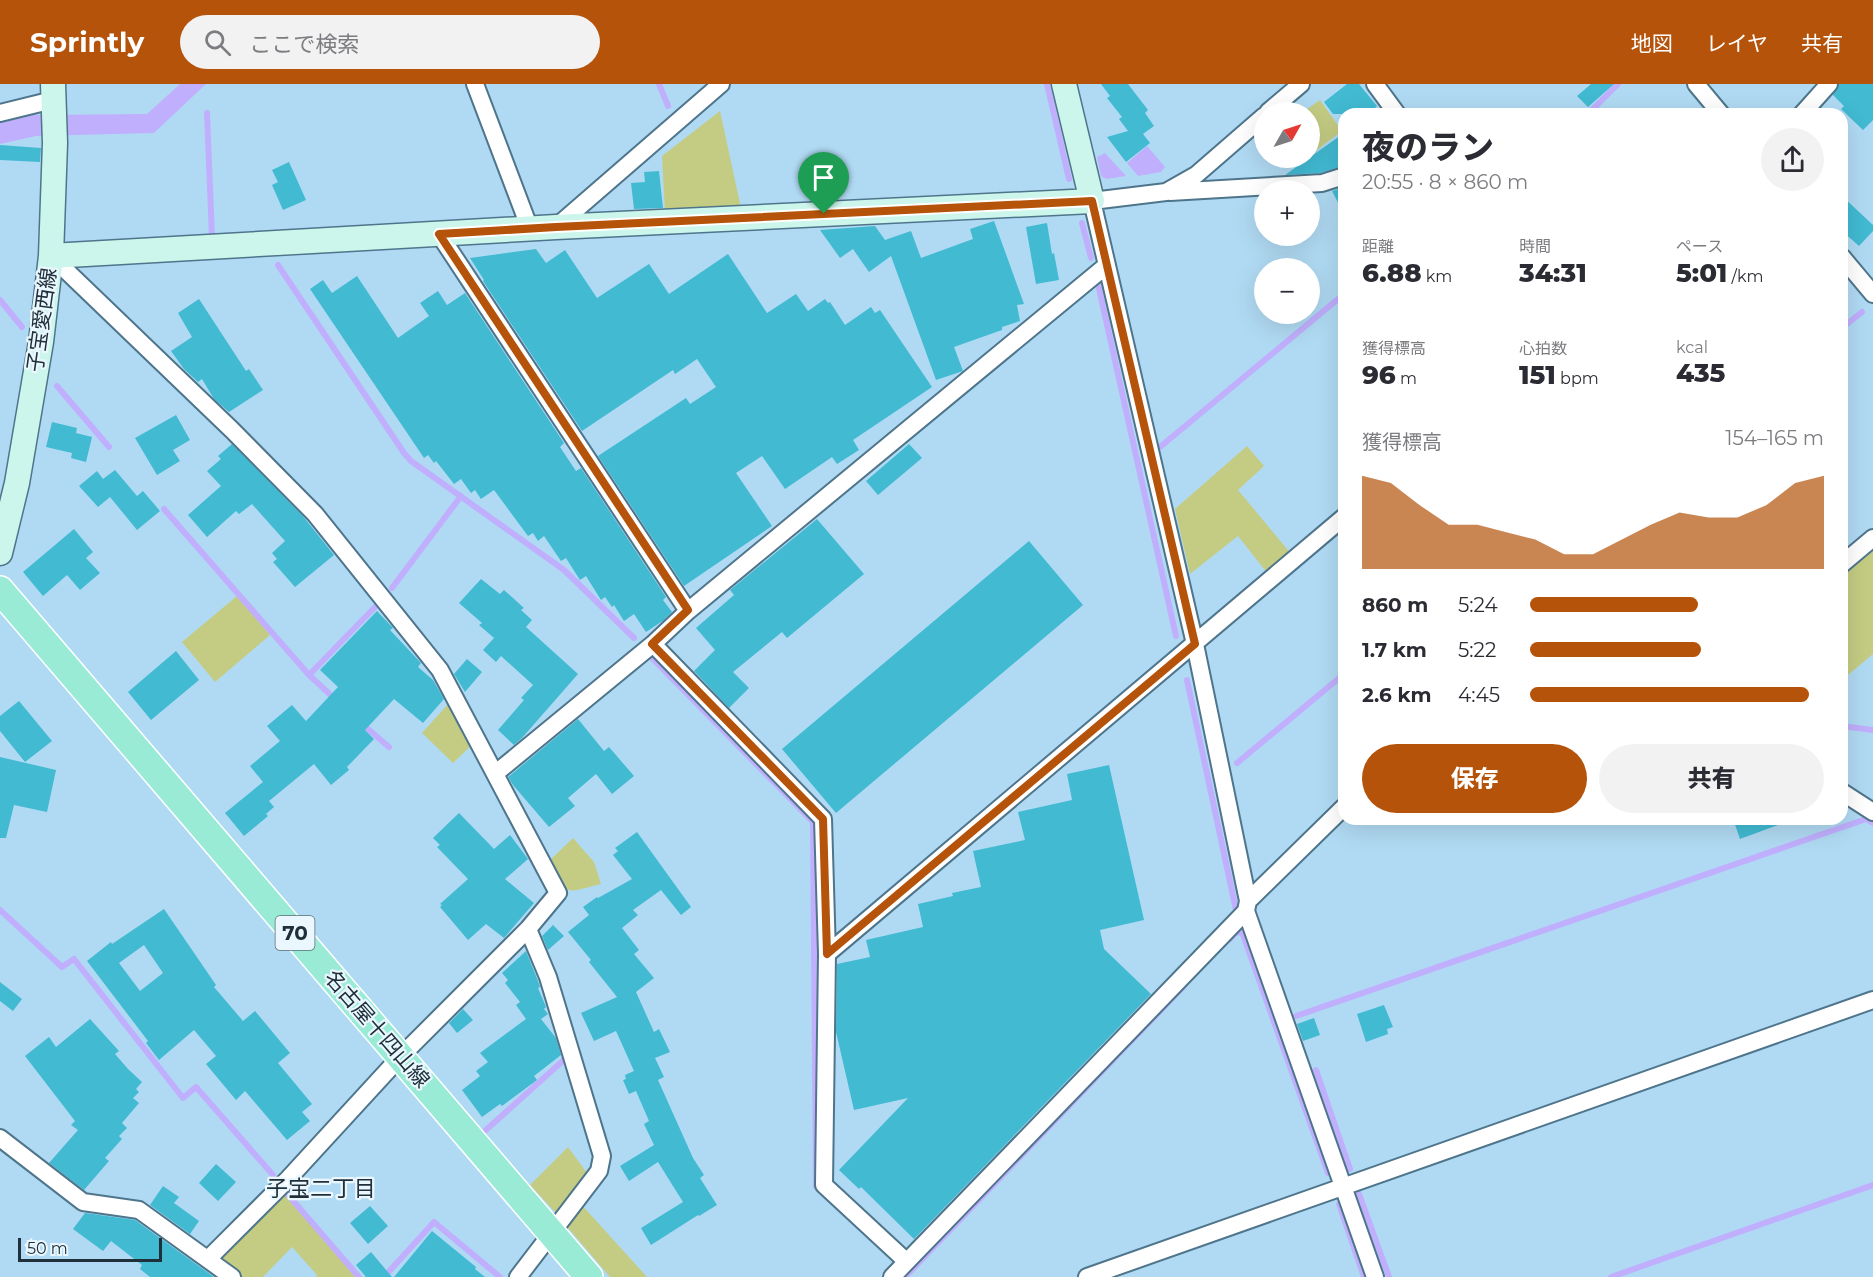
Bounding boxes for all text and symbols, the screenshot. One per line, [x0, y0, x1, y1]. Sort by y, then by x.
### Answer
search box [180, 15, 600, 69]
text: Sprintly [30, 25, 144, 59]
icon: search [201, 26, 234, 59]
text: ここで検索 [249, 31, 359, 58]
text: 地図 [1631, 31, 1673, 56]
text: レイヤ [1706, 31, 1768, 56]
text: 共有 [1801, 31, 1843, 56]
north arrow [1254, 102, 1320, 168]
map controls [1254, 102, 1320, 324]
text: 夜のラン [1362, 127, 1494, 167]
button: share [1761, 128, 1824, 191]
pin [798, 152, 849, 214]
icon: arrive [807, 161, 840, 194]
text: 20:55 · 8 × 860 m [1362, 170, 1528, 194]
button: + [1254, 180, 1320, 246]
text: 距離 [1362, 237, 1394, 256]
text: 時間 [1519, 237, 1551, 256]
text: ペース [1676, 237, 1723, 256]
text: 6.88 [1362, 257, 1422, 289]
text: 34:31 [1519, 257, 1587, 289]
text: 5:01 [1676, 257, 1727, 289]
button: − [1254, 258, 1320, 324]
street label: 子宝愛西線 [22, 266, 61, 374]
text: km [1422, 267, 1452, 286]
text: /km [1727, 267, 1763, 286]
text: kcal [1676, 338, 1708, 357]
text: 獲得標高 [1362, 339, 1426, 358]
text: 心拍数 [1519, 339, 1567, 358]
text: 435 [1676, 357, 1725, 389]
text: 96 [1362, 359, 1396, 391]
text: 151 [1519, 359, 1556, 391]
text: m [1396, 369, 1417, 388]
text: bpm [1556, 369, 1599, 388]
text: 154–165 m [1725, 426, 1824, 450]
text: 獲得標高 [1362, 430, 1442, 454]
text: 860 m [1362, 593, 1428, 617]
text: 5:24 [1458, 593, 1498, 617]
text: 1.7 km [1362, 638, 1427, 662]
text: 5:22 [1458, 638, 1496, 662]
text: 2.6 km [1362, 683, 1431, 707]
text: 4:45 [1458, 683, 1500, 707]
button: 保存 [1362, 744, 1587, 813]
button: 共有 [1599, 744, 1824, 813]
road number: 70 [276, 916, 314, 950]
street label: 名古屋十四山線 [320, 965, 435, 1092]
district label: 子宝二丁目 [266, 1175, 376, 1202]
scale bar [18, 1235, 162, 1262]
text: 50 m [27, 1239, 68, 1258]

